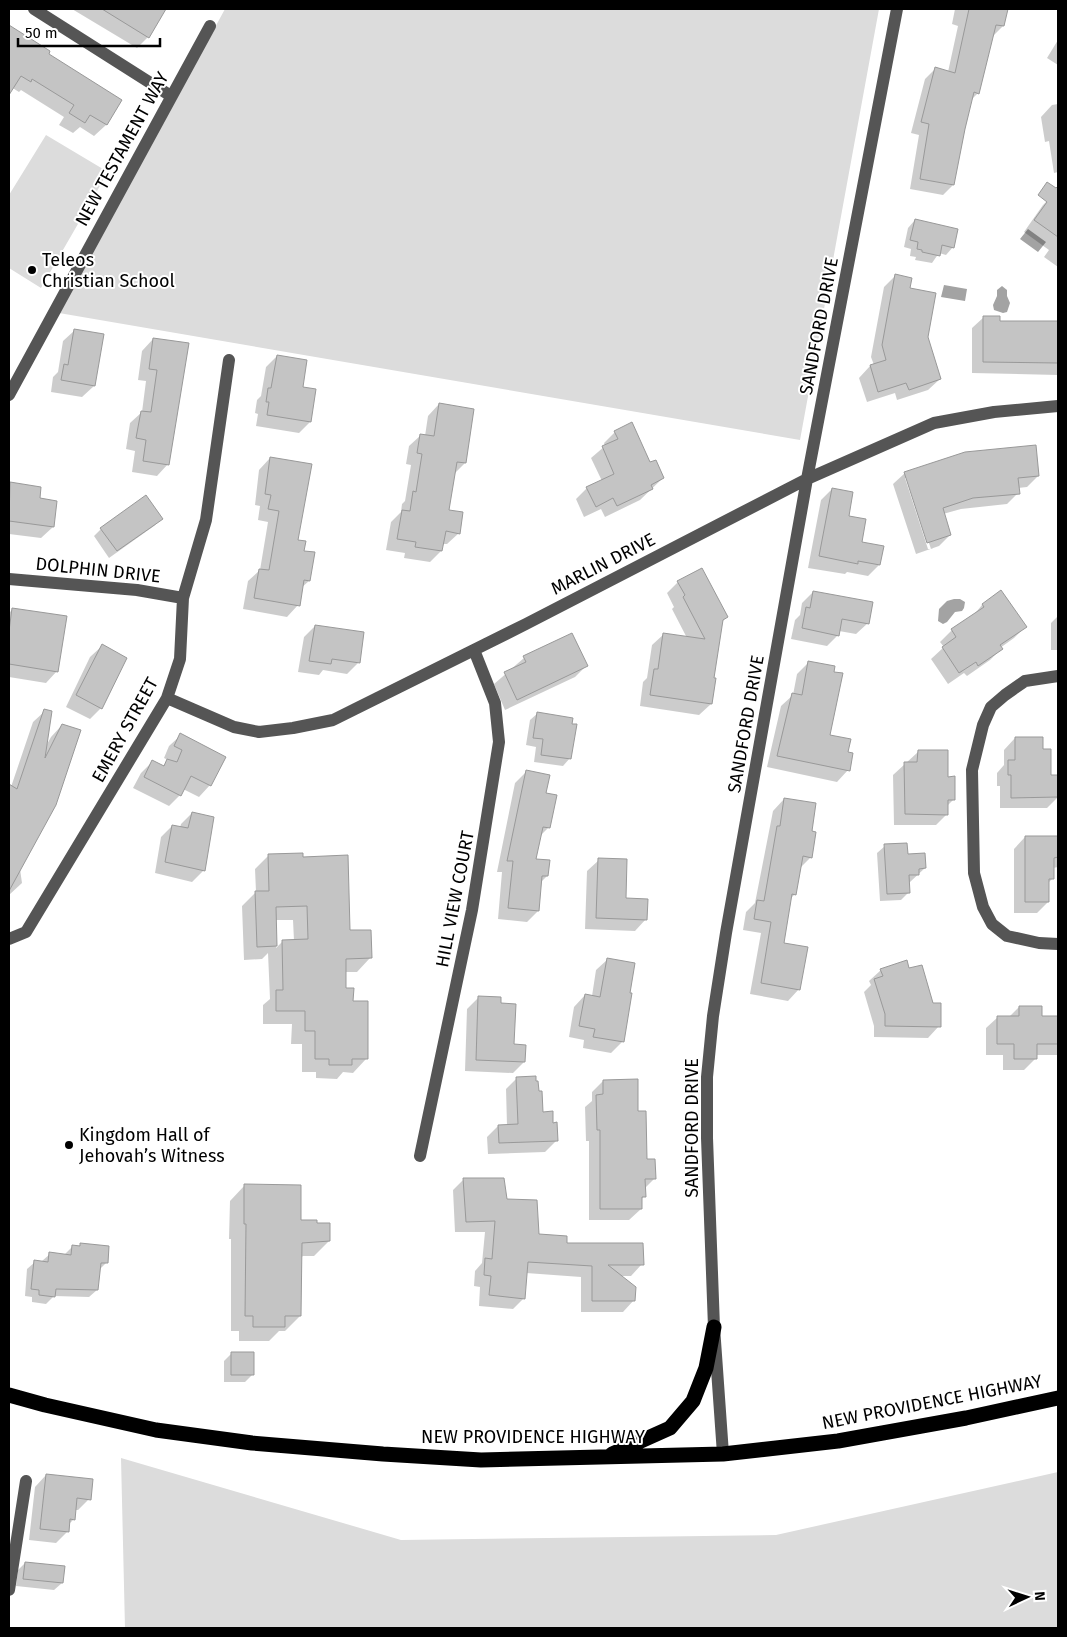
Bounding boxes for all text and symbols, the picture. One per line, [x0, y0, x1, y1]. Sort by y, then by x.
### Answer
scale bar [18, 15, 160, 47]
text: 50 m [25, 24, 58, 42]
street label: NEW TESTAMENT WAY [71, 68, 174, 230]
place label: Teleos Christian School [42, 249, 175, 292]
street label: SANDFORD DRIVE [795, 255, 843, 397]
marker: Teleos Christian School [26, 264, 38, 276]
street label: MARLIN DRIVE [547, 528, 659, 600]
street label: DOLPHIN DRIVE [34, 553, 162, 587]
street label: SANDFORD DRIVE [723, 653, 769, 795]
street label: EMERY STREET [87, 673, 163, 786]
street label: HILL VIEW COURT [431, 828, 479, 969]
street label: SANDFORD DRIVE [681, 1058, 703, 1198]
place label: Kingdom Hall of Jehovah’s Witness [79, 1124, 225, 1167]
marker: Kingdom Hall of Jehovah’s Witness [63, 1139, 75, 1151]
street label: NEW PROVIDENCE HIGHWAY [820, 1370, 1044, 1434]
street label: NEW PROVIDENCE HIGHWAY [421, 1426, 645, 1448]
north arrow [1002, 1572, 1052, 1622]
text: N [1031, 1591, 1048, 1601]

